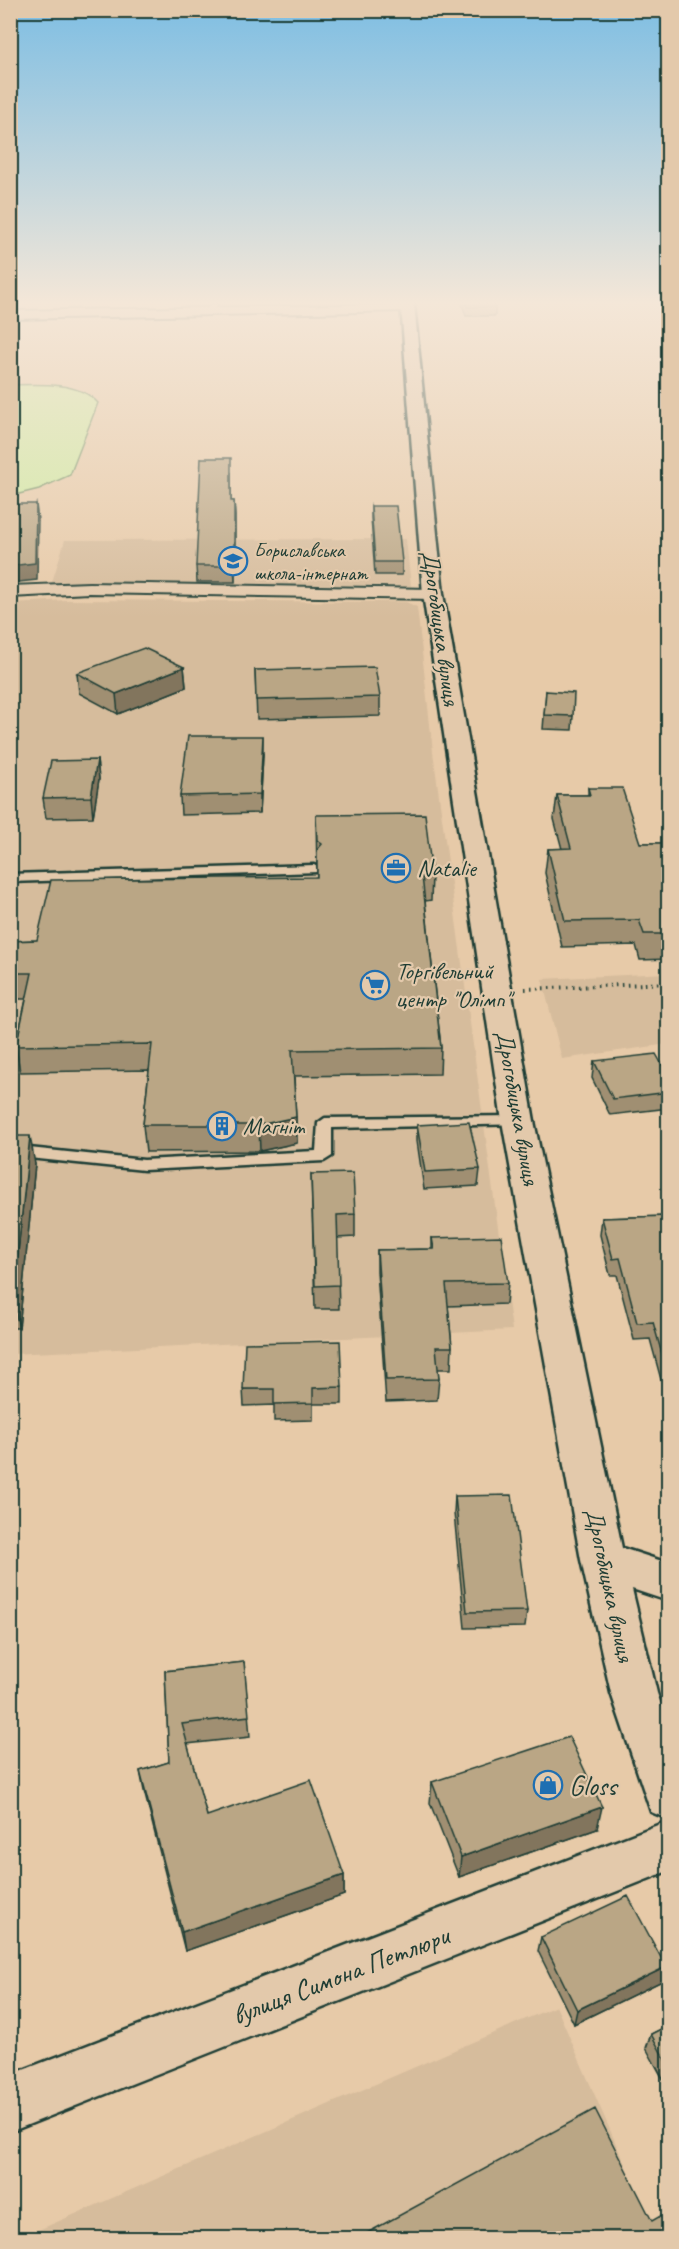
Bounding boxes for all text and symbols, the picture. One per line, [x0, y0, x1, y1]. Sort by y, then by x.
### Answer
place label: Бориславська школа-інтернат [254, 538, 369, 586]
school or university icon: Бориславська школа-інтернат [217, 545, 249, 577]
street label: Дрогобицька вулиця [415, 548, 467, 709]
office icon: Natalie [380, 852, 412, 884]
place label: Natalie [417, 853, 478, 883]
place label: Торгівельний центр "Олімп" [396, 956, 516, 1014]
supermarket icon: Торгівельний центр "Олімп" [359, 969, 391, 1001]
street label: Дрогобицька вулиця [490, 1028, 547, 1189]
building icon: Магніт [206, 1110, 238, 1142]
place label: Магніт [243, 1111, 306, 1141]
street label: Дрогобицька вулиця [579, 1505, 641, 1666]
place label: Gloss [569, 1768, 619, 1803]
shop icon: Gloss [532, 1769, 564, 1801]
street label: вулиця Симона Петлюри [227, 1916, 456, 2032]

